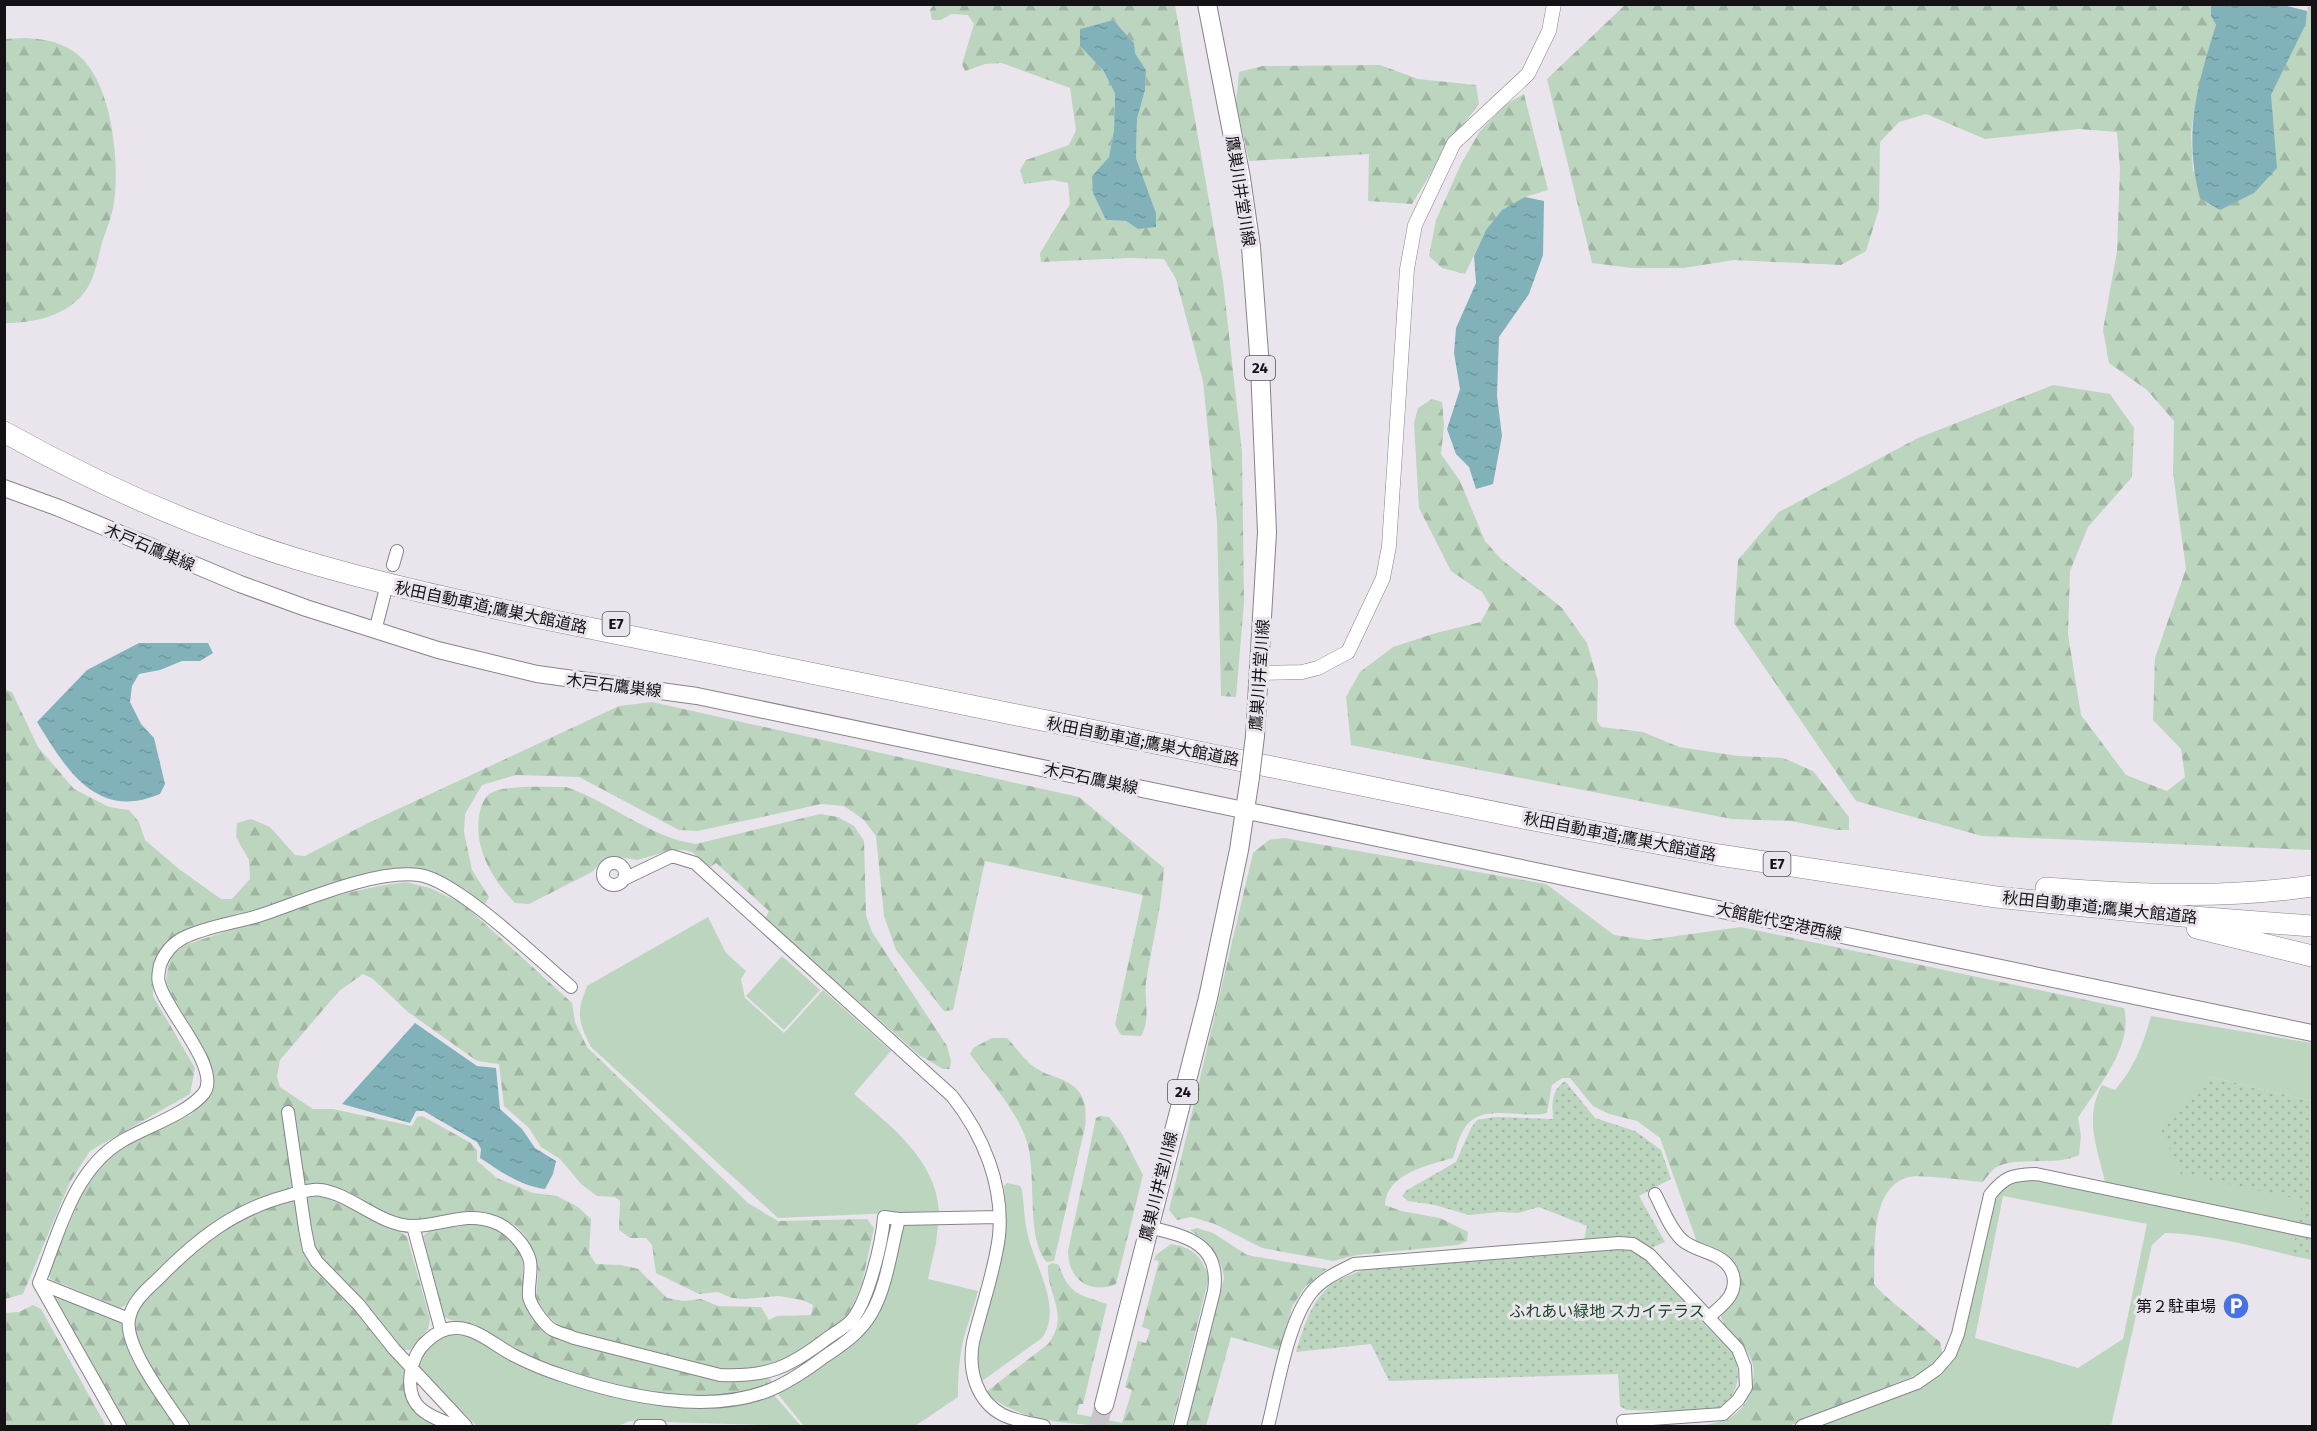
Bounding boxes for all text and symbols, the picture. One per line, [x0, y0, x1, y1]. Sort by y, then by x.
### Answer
street label: 鷹巣川井堂川線 [1222, 134, 1259, 248]
road number: 24 [1245, 356, 1275, 380]
street label: 木戸石鷹巣線 [102, 520, 198, 575]
street label: 秋田自動車道;鷹巣大館道路 [393, 578, 589, 637]
road number: E7 [602, 612, 630, 636]
street label: 鷹巣川井堂川線 [1246, 619, 1273, 732]
street label: 木戸石鷹巣線 [565, 670, 663, 701]
street label: 秋田自動車道;鷹巣大館道路 [1045, 713, 1241, 770]
street label: 木戸石鷹巣線 [1042, 759, 1140, 798]
street label: 秋田自動車道;鷹巣大館道路 [1522, 808, 1718, 865]
road number: E7 [1764, 852, 1790, 876]
street label: 秋田自動車道;鷹巣大館道路 [2002, 888, 2198, 927]
street label: 大館能代空港西線 [1714, 899, 1843, 944]
road number: 24 [1168, 1080, 1198, 1104]
street label: 鷹巣川井堂川線 [1136, 1129, 1181, 1243]
parking icon: 第２駐車場 [2221, 1291, 2251, 1321]
place label: 第２駐車場 [2136, 1297, 2216, 1316]
park label: ふれあい緑地 スカイテラス [1509, 1302, 1705, 1321]

